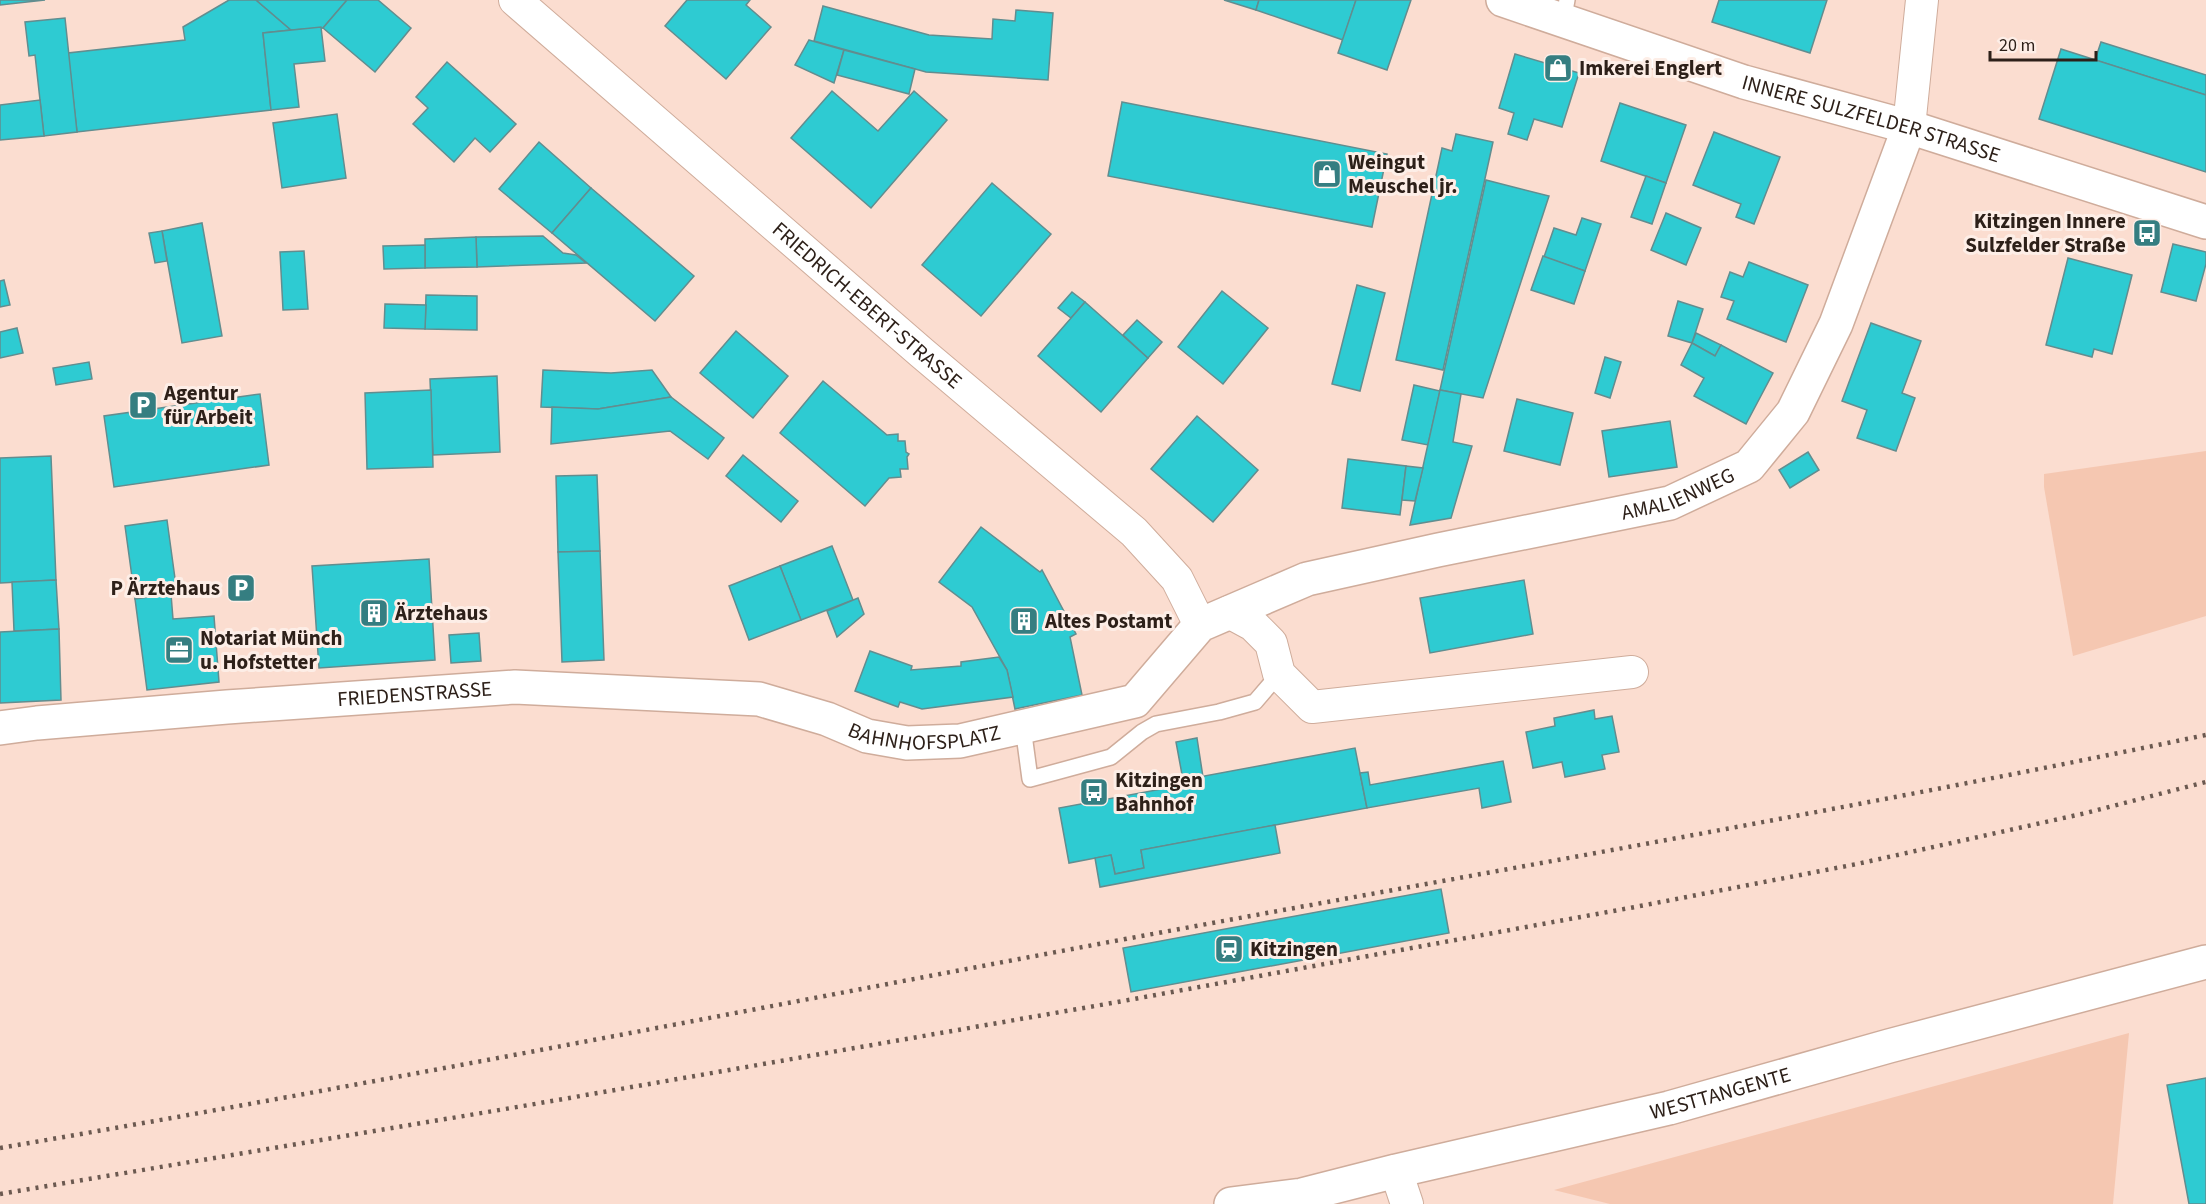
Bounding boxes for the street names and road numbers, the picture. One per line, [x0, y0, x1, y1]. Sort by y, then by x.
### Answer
street label: INNERE SULZFELDER STRASSE [1739, 67, 2004, 170]
street label: FRIEDRICH-EBERT-STRASSE [766, 215, 969, 396]
street label: AMALIENWEG [1619, 460, 1739, 528]
street label: FRIEDENSTRASSE [336, 674, 493, 714]
street label: BAHNHOFSPLATZ [843, 715, 1003, 759]
street label: WESTTANGENTE [1647, 1059, 1794, 1127]

